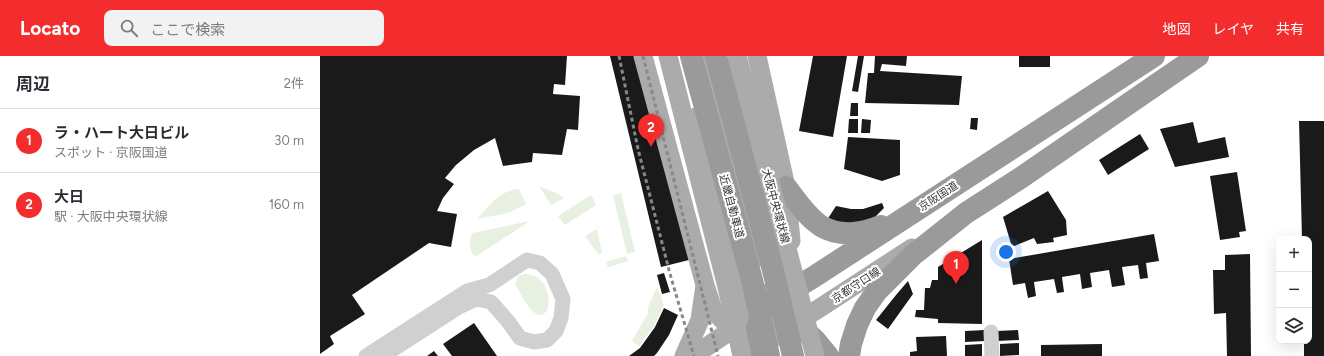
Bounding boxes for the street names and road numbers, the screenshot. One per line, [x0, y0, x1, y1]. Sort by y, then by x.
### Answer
street label: 大阪中央環状線 [759, 167, 792, 245]
street label: 近畿自動車道 [717, 173, 746, 240]
street label: 京阪国道 [916, 179, 960, 214]
street label: 京都守口線 [830, 265, 883, 306]

